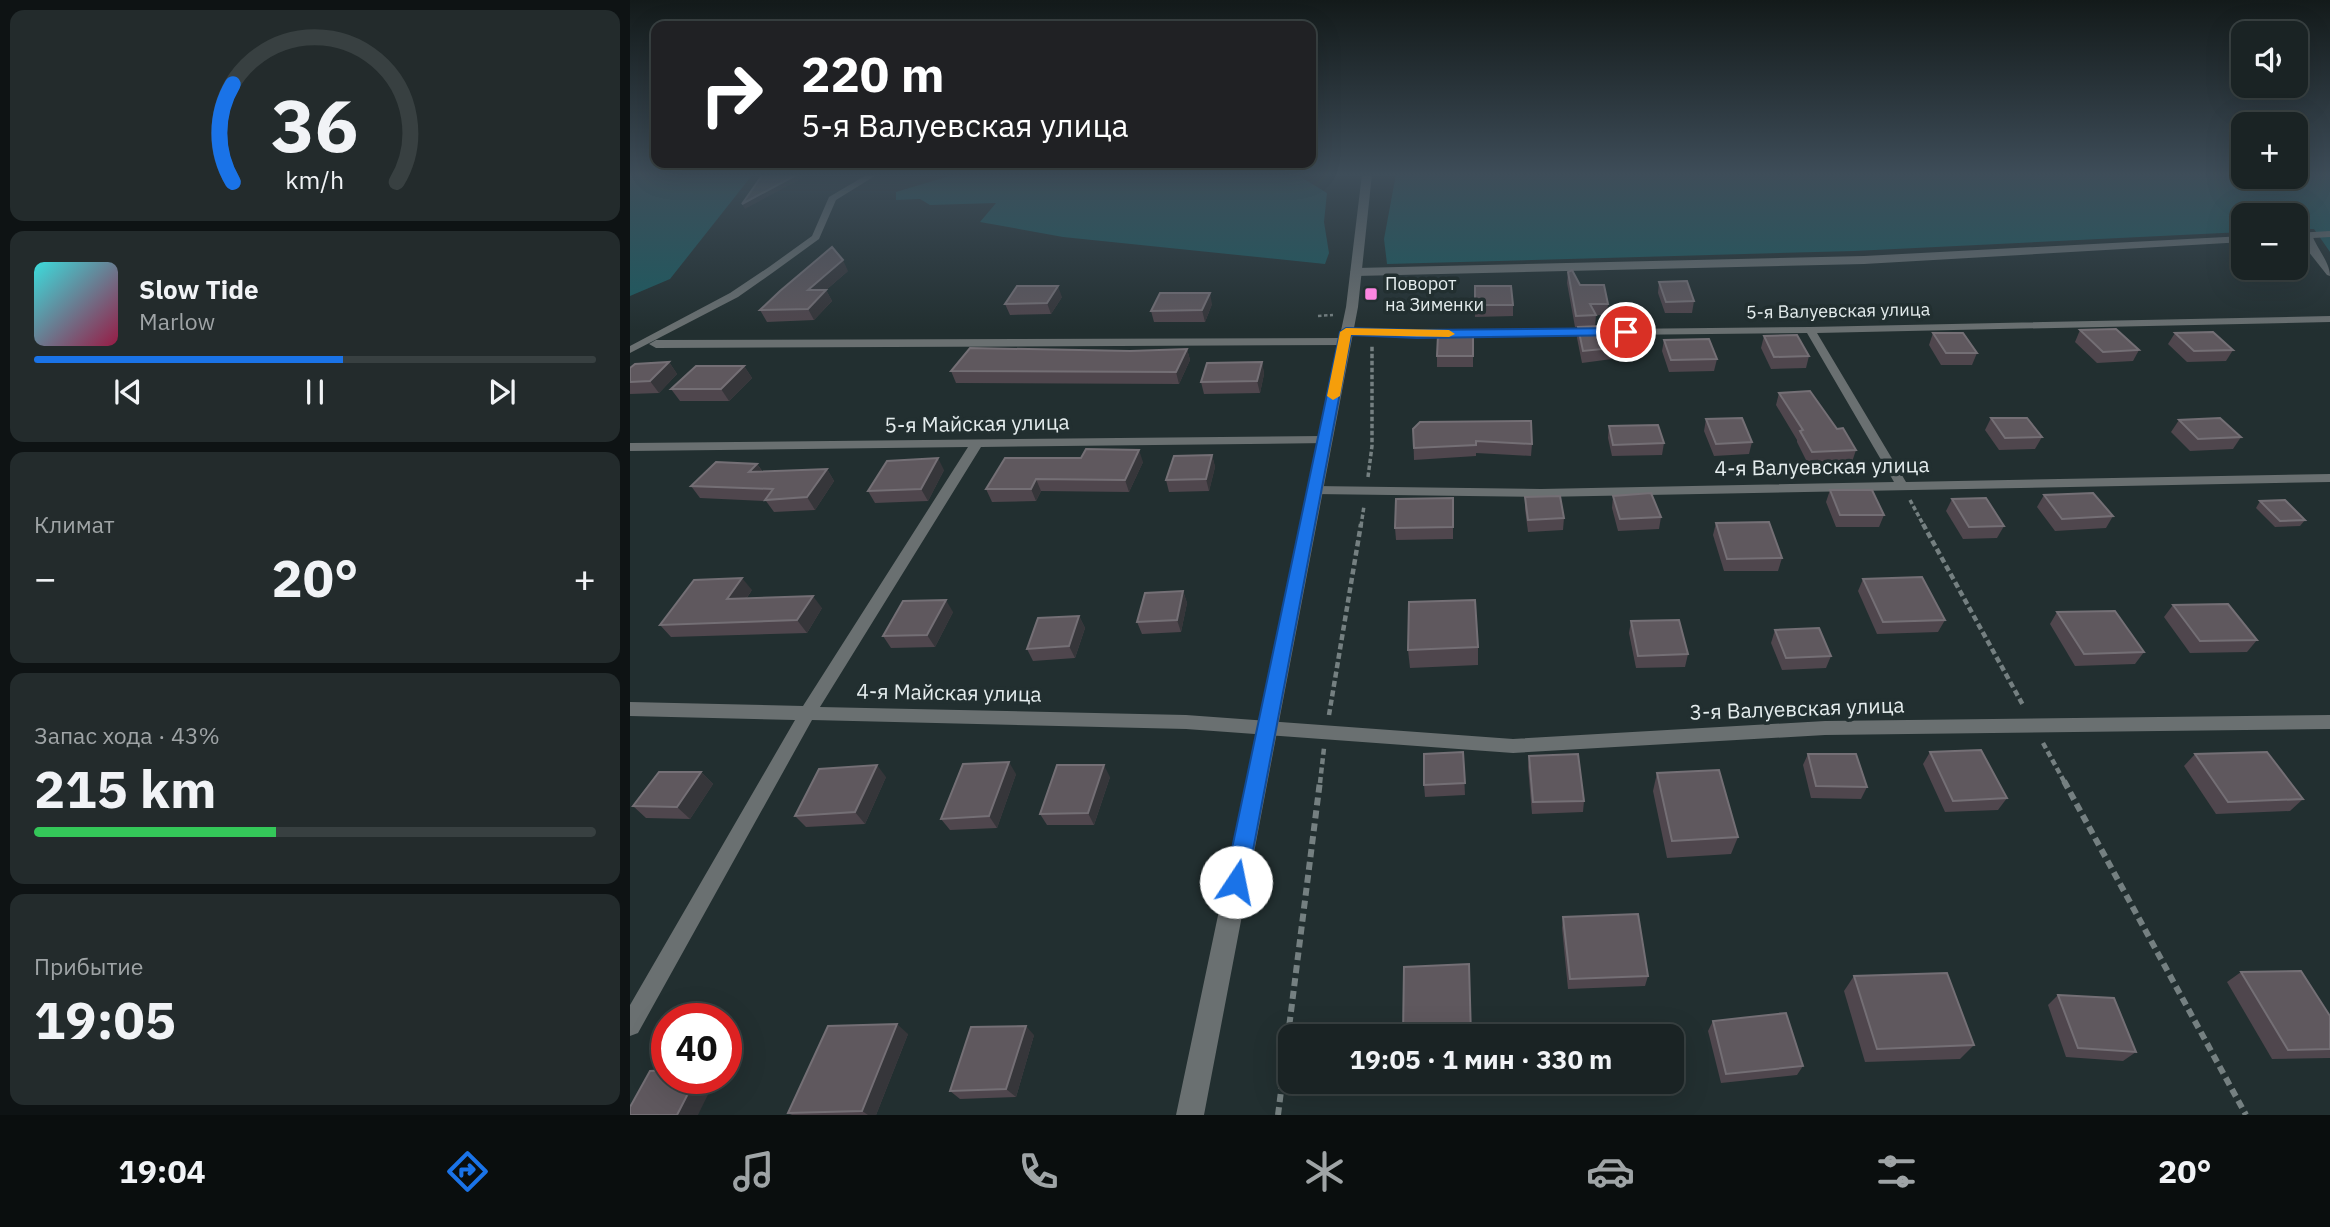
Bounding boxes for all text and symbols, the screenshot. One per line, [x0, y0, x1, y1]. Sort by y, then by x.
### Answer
map controls [2231, 21, 2308, 280]
button: sound [2231, 21, 2308, 98]
text: 220 m [801, 42, 945, 105]
icon: right [686, 49, 777, 140]
text: 36 [271, 77, 359, 172]
text: 5-я Валуевская улица [801, 104, 1129, 146]
button: + [2231, 112, 2308, 189]
text: km/h [286, 162, 344, 195]
button: − [2231, 203, 2308, 280]
text: Slow Tide [139, 272, 259, 306]
place label: Поворот на Зименки [1385, 272, 1484, 316]
marker: Поворот на Зименки [1363, 286, 1379, 302]
street label: 5-я Валуевская улица [1746, 297, 1931, 324]
pin [1596, 302, 1656, 362]
text: Marlow [139, 306, 215, 336]
icon: arrive [1607, 313, 1645, 351]
icon: previous [109, 373, 147, 411]
icon: pause [296, 373, 334, 411]
icon: next [483, 373, 521, 411]
street label: 5-я Майская улица [884, 407, 1070, 439]
street label: 4-я Валуевская улица [1714, 450, 1930, 482]
text: Климат [34, 509, 115, 539]
text: 20° [272, 544, 358, 611]
text: − [34, 553, 57, 602]
text: + [573, 553, 596, 602]
street label: 4-я Майская улица [856, 676, 1042, 708]
street label: 3-я Валуевская улица [1689, 690, 1905, 726]
text: Запас хода · 43% [34, 720, 220, 750]
text: 215 km [34, 755, 216, 822]
position arrow [1199, 845, 1273, 919]
text: Прибытие [34, 951, 143, 981]
text: 19:05 [34, 986, 176, 1053]
speed limit sign: 40 [651, 1003, 742, 1094]
text: 19:05 · 1 мин · 330 m [1350, 1042, 1612, 1076]
icon: directions [443, 1147, 492, 1196]
icon: music [729, 1147, 778, 1196]
icon: phone [1014, 1147, 1063, 1196]
icon: climate [1300, 1147, 1349, 1196]
icon: car [1586, 1147, 1635, 1196]
icon: filters [1872, 1147, 1921, 1196]
text: 19:04 [118, 1150, 206, 1192]
text: 20° [2158, 1150, 2212, 1192]

